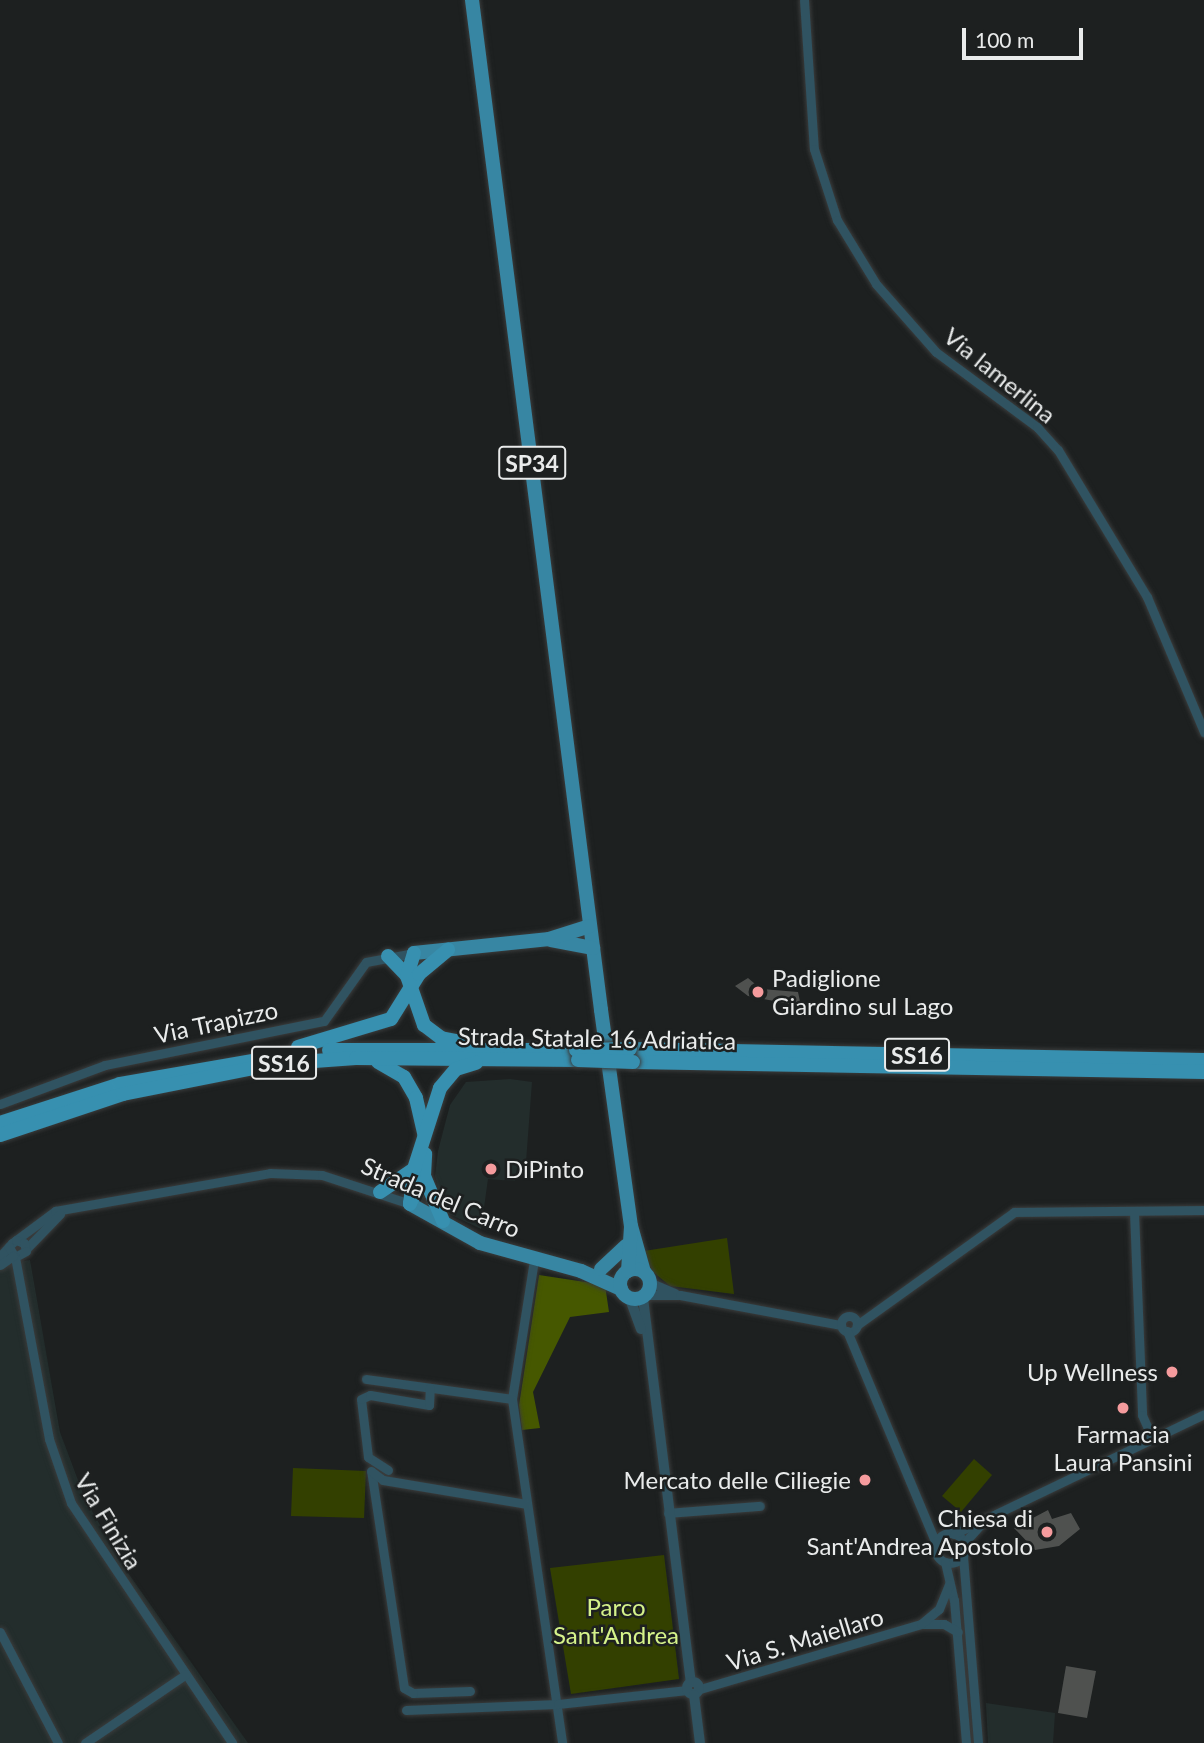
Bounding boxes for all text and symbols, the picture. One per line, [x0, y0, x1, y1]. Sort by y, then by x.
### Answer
scale bar [966, 14, 1087, 58]
text: 100 m [975, 27, 1034, 52]
street label: Via lamerlina [938, 321, 1062, 429]
road number: SP34 [497, 444, 567, 482]
place label: Padiglione Giardino sul Lago [772, 964, 953, 1020]
marker: Padiglione Giardino sul Lago [750, 984, 766, 1000]
street label: Via Trapizzo [151, 995, 281, 1049]
street label: Strada Statale 16 Adriatica [457, 1021, 737, 1055]
road number: SS16 [884, 1036, 950, 1074]
road number: SS16 [251, 1044, 317, 1082]
street label: Strada del Carro [357, 1151, 525, 1243]
place label: DiPinto [505, 1155, 584, 1183]
marker: DiPinto [483, 1161, 499, 1177]
place label: Up Wellness [1027, 1358, 1158, 1386]
marker: Up Wellness [1164, 1364, 1180, 1380]
marker: Farmacia Laura Pansini [1115, 1400, 1131, 1416]
place label: Farmacia Laura Pansini [1054, 1420, 1192, 1476]
place label: Mercato delle Ciliegie [624, 1466, 851, 1494]
street label: Via Finizia [69, 1468, 149, 1574]
marker: Mercato delle Ciliegie [857, 1472, 873, 1488]
place label: Chiesa di Sant'Andrea Apostolo [806, 1504, 1033, 1560]
marker: Chiesa di Sant'Andrea Apostolo [1039, 1524, 1055, 1540]
park label: Parco Sant'Andrea [553, 1593, 679, 1649]
street label: Via S. Maiellaro [723, 1602, 887, 1676]

